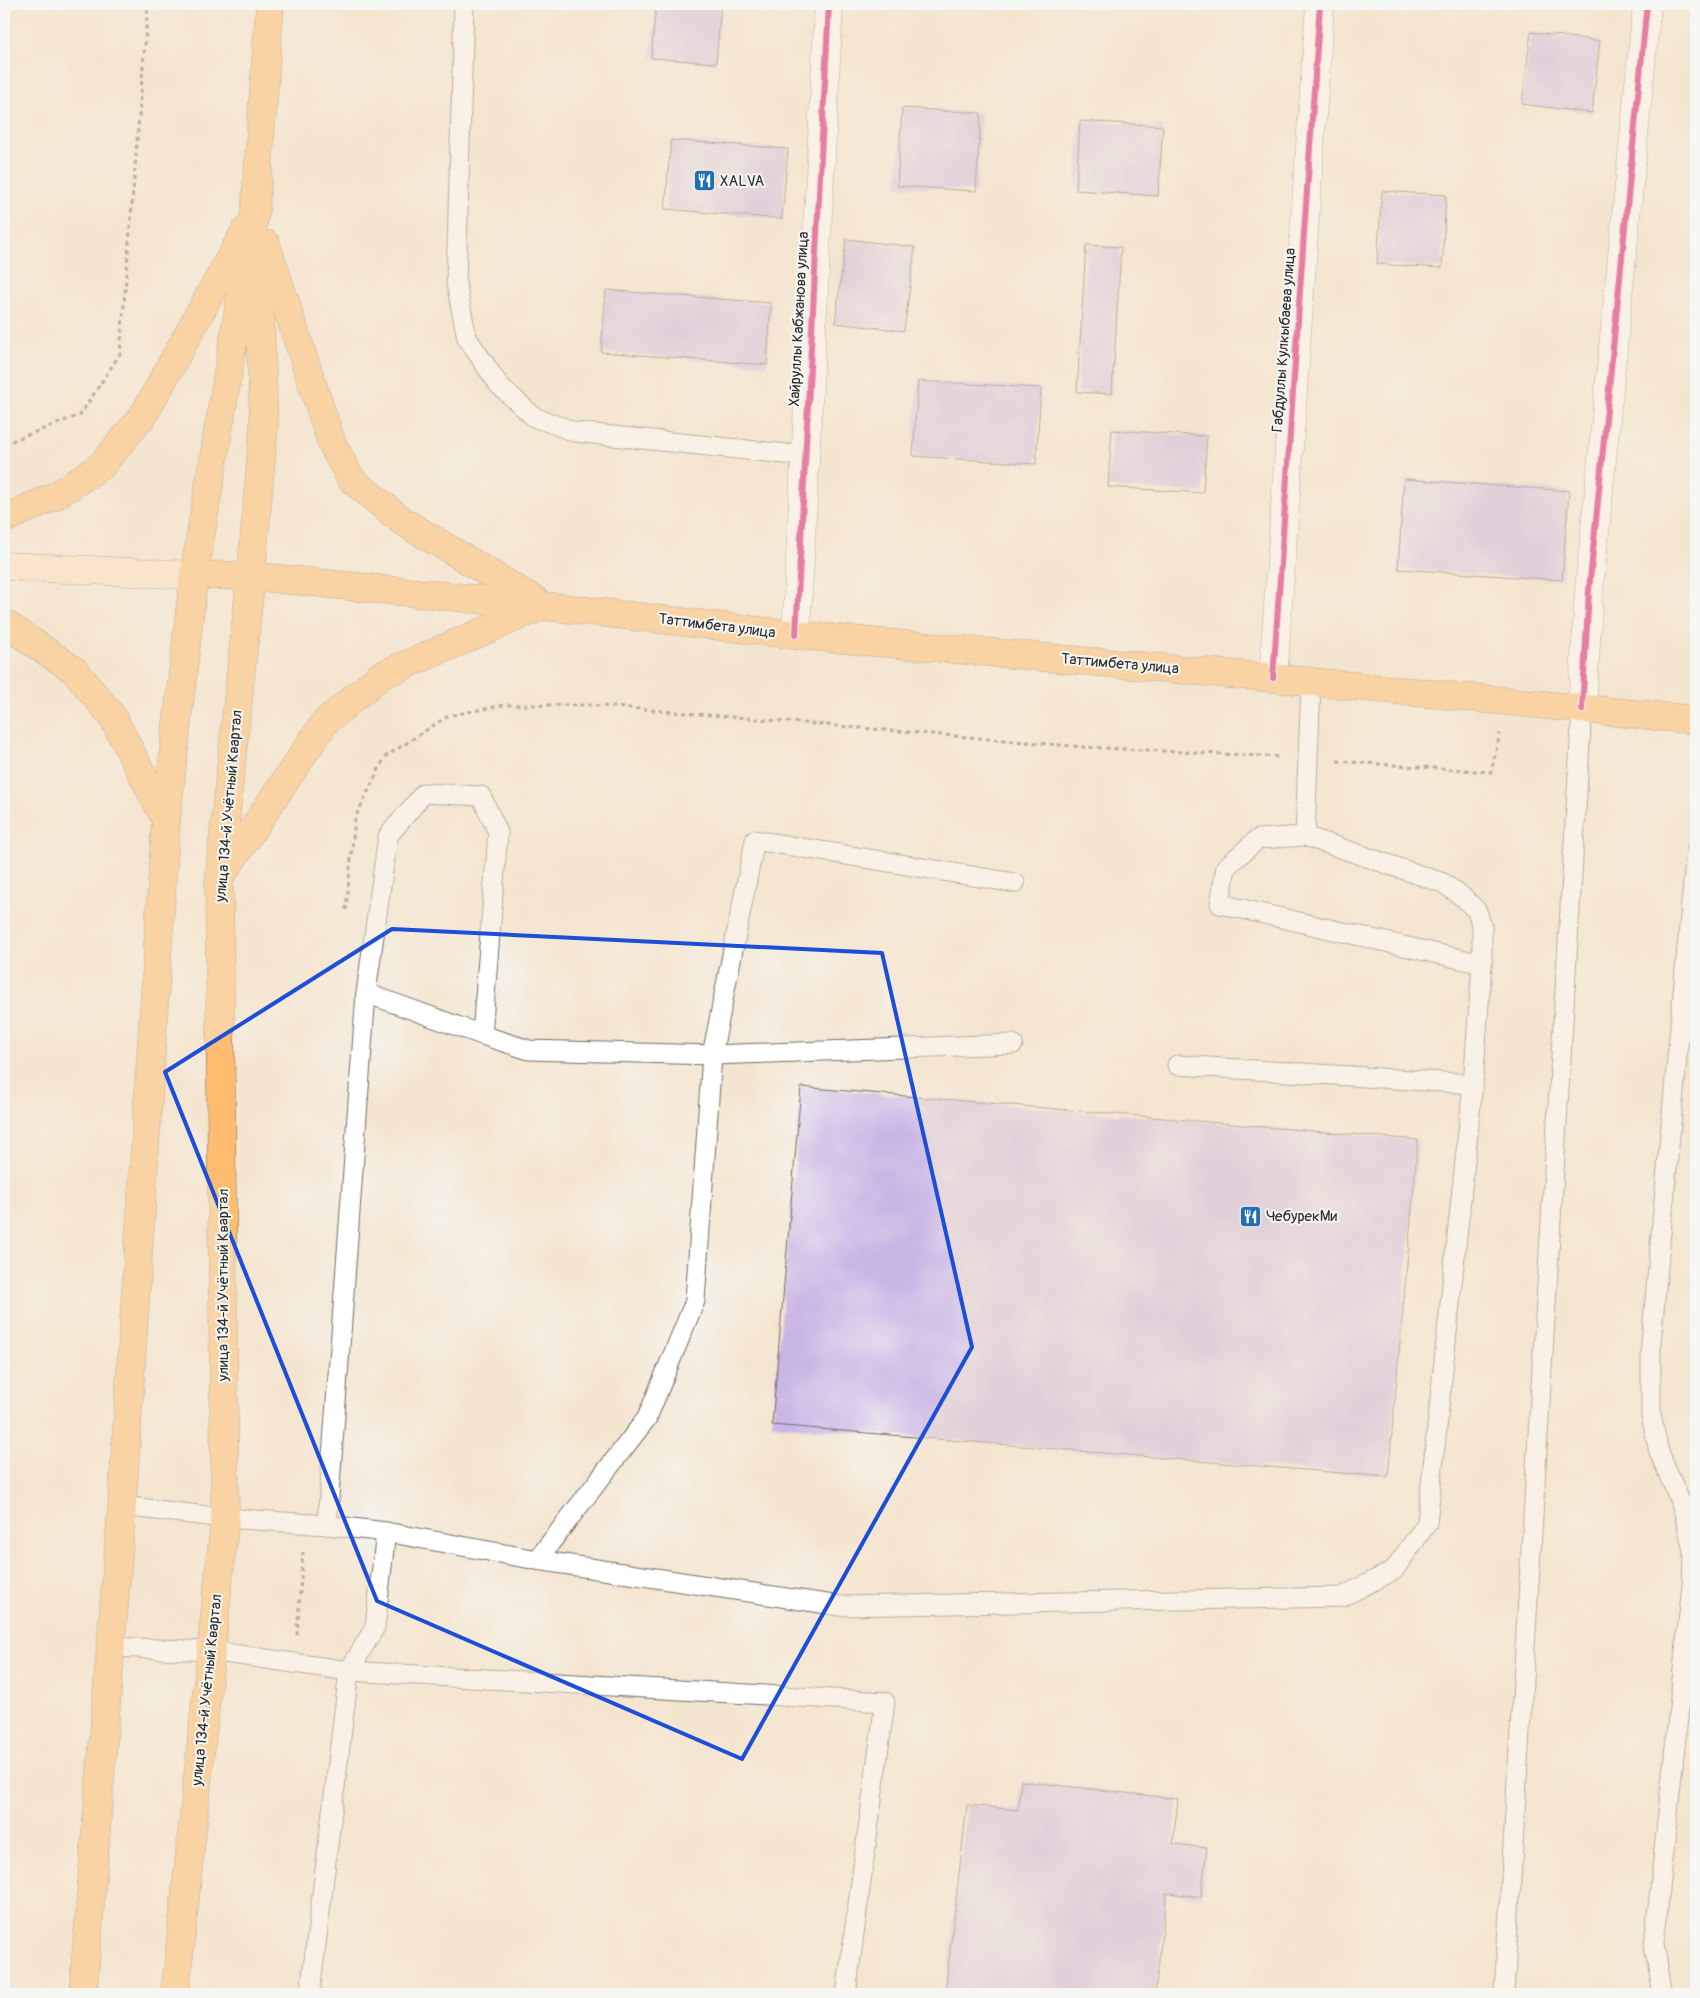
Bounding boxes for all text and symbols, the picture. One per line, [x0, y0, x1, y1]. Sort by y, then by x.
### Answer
restaurant icon: XALVA [692, 169, 716, 193]
place label: XALVA [720, 172, 765, 191]
street label: Хайруллы Кабжанова улица [785, 231, 813, 407]
street label: Габдуллы Кулкыбаева улица [1268, 247, 1300, 433]
street label: Таттимбета улица [657, 609, 777, 643]
street label: Таттимбета улица [1060, 649, 1180, 679]
street label: улица 134-й Учётный Квартал [211, 709, 247, 904]
street label: улица 134-й Учётный Квартал [214, 1189, 233, 1382]
restaurant icon: ЧебурекМи [1238, 1204, 1262, 1228]
place label: ЧебурекМи [1266, 1207, 1337, 1226]
street label: улица 134-й Учётный Квартал [187, 1593, 227, 1788]

